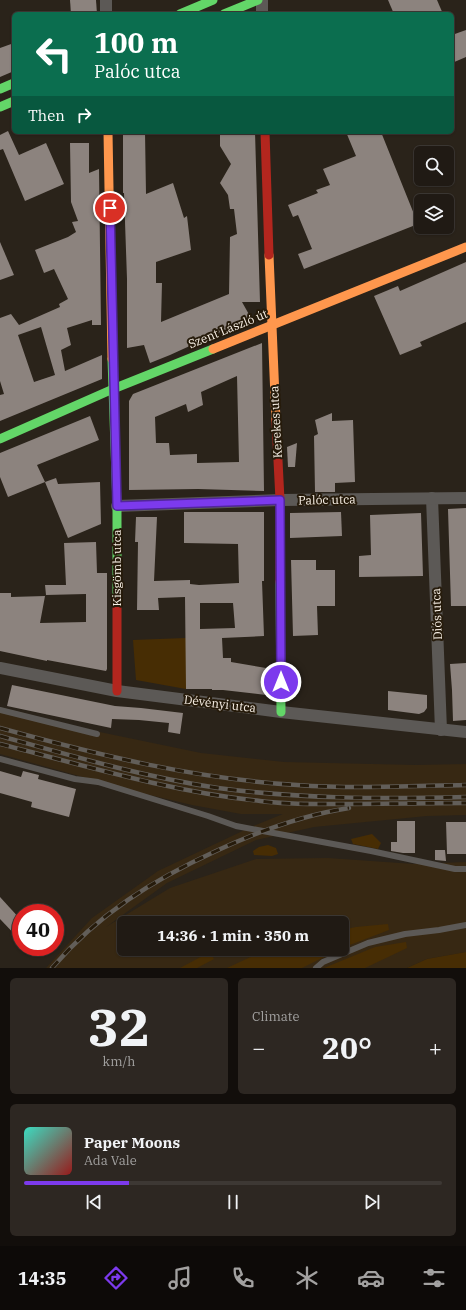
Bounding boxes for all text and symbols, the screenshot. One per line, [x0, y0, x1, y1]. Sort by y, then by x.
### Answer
text: 100 m [94, 24, 178, 61]
icon: left [28, 28, 80, 80]
text: Palóc utca [94, 60, 181, 83]
icon: right [73, 104, 95, 126]
text: Then [28, 106, 65, 125]
map controls [414, 146, 454, 234]
button: search [414, 146, 454, 186]
pin [93, 191, 127, 225]
button: layers [414, 194, 454, 234]
icon: arrive [99, 197, 121, 219]
street label: Szent László út [186, 306, 270, 351]
street label: Kerekes utca [266, 385, 285, 459]
street label: Palóc utca [298, 491, 356, 508]
street label: Kisgömb utca [109, 529, 124, 607]
street label: Diós utca [428, 587, 445, 640]
position arrow [260, 661, 302, 703]
street label: Dévényi utca [183, 692, 257, 715]
speed limit sign: 40 [12, 904, 64, 956]
text: 14:36 · 1 min · 350 m [157, 926, 309, 945]
text: 32 [88, 993, 150, 1060]
text: Climate [252, 1008, 299, 1025]
text: 20° [322, 1028, 372, 1067]
text: − [252, 1033, 265, 1062]
text: + [429, 1033, 442, 1062]
text: km/h [103, 1053, 135, 1070]
text: Paper Moons [84, 1133, 180, 1152]
text: Ada Vale [84, 1152, 137, 1169]
icon: previous [83, 1191, 105, 1213]
icon: pause [222, 1191, 244, 1213]
icon: next [361, 1191, 383, 1213]
icon: directions [102, 1264, 130, 1292]
icon: music [166, 1264, 194, 1292]
icon: phone [229, 1264, 257, 1292]
icon: climate [293, 1264, 321, 1292]
icon: car [357, 1264, 385, 1292]
icon: filters [420, 1264, 448, 1292]
text: 14:35 [18, 1267, 66, 1290]

